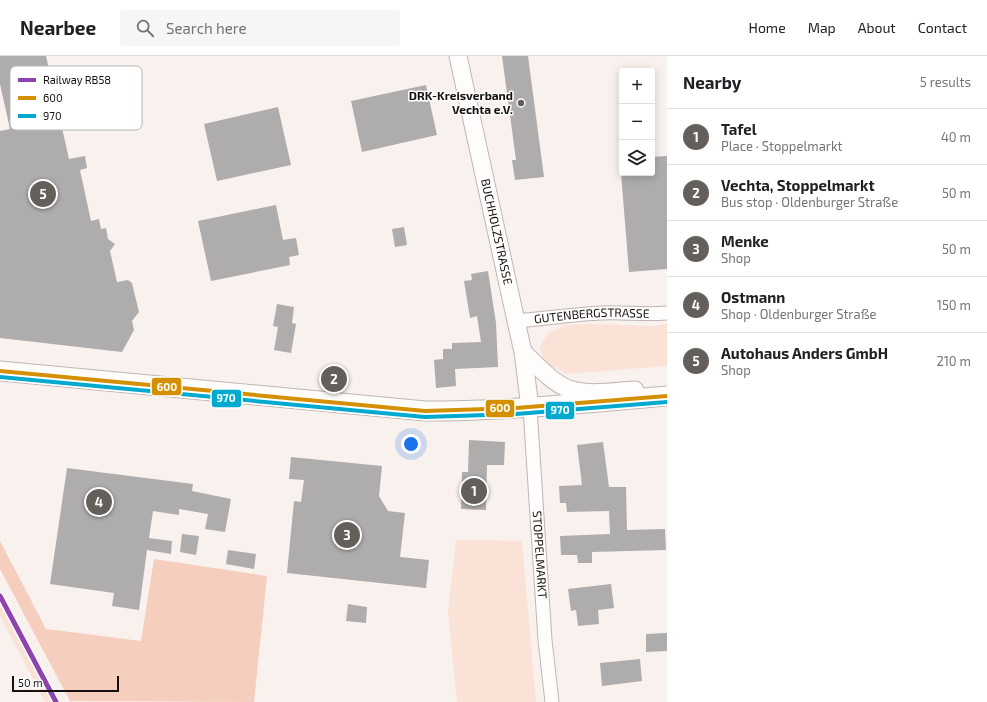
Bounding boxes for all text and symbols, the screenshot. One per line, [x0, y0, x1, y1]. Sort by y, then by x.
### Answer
search box [120, 10, 400, 46]
text: Nearbee [20, 16, 96, 39]
icon: search [134, 17, 156, 39]
text: Search here [166, 19, 247, 37]
text: Home [749, 19, 786, 36]
text: Map [808, 19, 836, 36]
text: About [858, 19, 896, 36]
text: Contact [918, 19, 967, 36]
legend [10, 66, 142, 130]
map controls [619, 68, 655, 176]
button: + [619, 68, 655, 104]
text: Nearby [683, 72, 741, 92]
text: Railway RB58 [43, 73, 111, 86]
text: 5 results [920, 74, 971, 90]
place label: DRK-Kreisverband Vechta e.V. [409, 88, 513, 116]
text: 600 [43, 91, 63, 104]
marker: DRK-Kreisverband Vechta e.V. [516, 98, 526, 108]
button: − [619, 104, 655, 140]
text: 970 [43, 109, 62, 122]
text: Tafel [721, 120, 757, 138]
text: 1 [693, 129, 699, 145]
text: 40 m [941, 129, 971, 145]
text: Place · Stoppelmarkt [721, 138, 843, 154]
button: layers [619, 140, 655, 176]
text: Vechta, Stoppelmarkt [721, 176, 875, 194]
street label: BUCHHOLZSTRASSE [479, 177, 516, 286]
pin: 5 [30, 179, 56, 209]
text: 2 [692, 185, 700, 201]
text: 50 m [942, 185, 971, 201]
text: Bus stop · Oldenburger Straße [721, 194, 898, 210]
text: Menke [721, 232, 769, 250]
text: 3 [692, 241, 700, 257]
text: 50 m [942, 241, 971, 257]
text: Shop [721, 250, 751, 266]
text: Ostmann [721, 288, 785, 306]
text: 4 [692, 297, 700, 313]
text: 150 m [937, 297, 971, 313]
street label: GUTENBERGSTRASSE [533, 305, 650, 325]
text: Shop · Oldenburger Straße [721, 306, 876, 322]
text: Autohaus Anders GmbH [721, 344, 888, 362]
text: 5 [692, 353, 700, 369]
text: 210 m [936, 353, 971, 369]
text: Shop [721, 362, 751, 378]
pin: 2 [321, 364, 347, 394]
line badge: 600 [151, 377, 182, 396]
text: 600 [157, 380, 177, 393]
line badge: 970 [211, 389, 242, 408]
text: 970 [216, 391, 236, 404]
line badge: 600 [485, 399, 515, 418]
text: 600 [490, 401, 510, 414]
line badge: 970 [545, 401, 575, 420]
text: 970 [550, 403, 570, 416]
your location [401, 434, 421, 454]
pin: 1 [461, 476, 487, 506]
pin: 4 [86, 487, 112, 517]
street label: STOPPELMARKT [531, 510, 550, 599]
pin: 3 [334, 520, 360, 550]
scale bar [12, 674, 119, 693]
text: 50 m [18, 676, 43, 689]

